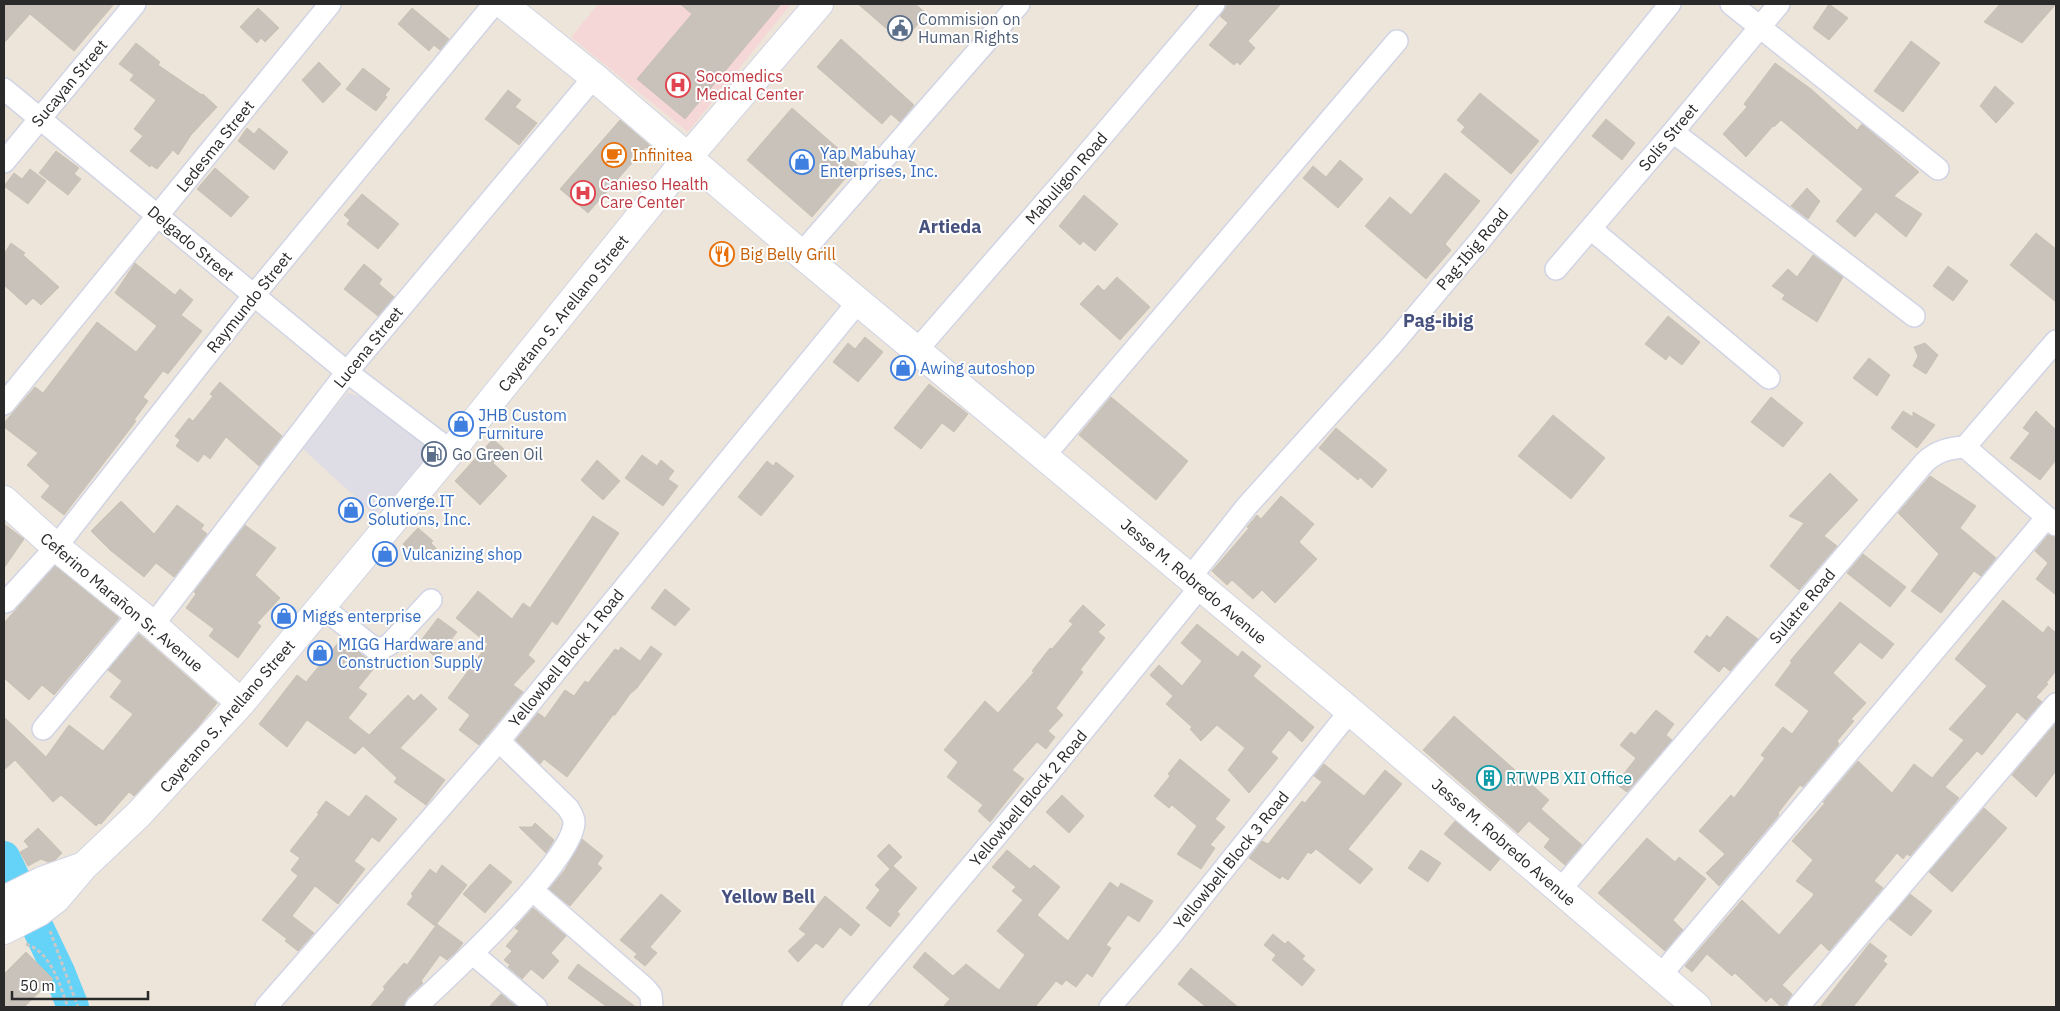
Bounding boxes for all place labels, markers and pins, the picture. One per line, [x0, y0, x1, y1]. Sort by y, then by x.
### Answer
place label: Commision on Human Rights [918, 9, 1021, 47]
public building icon: Commision on Human Rights [887, 15, 913, 41]
place label: Socomedics Medical Center [696, 66, 804, 104]
hospital icon: Socomedics Medical Center [665, 72, 691, 98]
cafe icon: Infinitea [601, 142, 627, 168]
place label: Yap Mabuhay Enterprises, Inc. [820, 143, 938, 181]
place label: Infinitea [632, 145, 693, 165]
shop icon: Yap Mabuhay Enterprises, Inc. [789, 149, 815, 175]
place label: Canieso Health Care Center [600, 174, 709, 212]
hospital icon: Canieso Health Care Center [570, 180, 596, 206]
restaurant icon: Big Belly Grill [709, 241, 735, 267]
place label: Big Belly Grill [740, 244, 836, 264]
shop icon: Awing autoshop [890, 355, 916, 381]
place label: Awing autoshop [920, 358, 1035, 378]
place label: JHB Custom Furniture [478, 405, 567, 443]
shop icon: JHB Custom Furniture [448, 411, 474, 437]
fuel station icon: Go Green Oil [421, 441, 447, 467]
place label: Go Green Oil [452, 444, 543, 464]
place label: Converge.IT Solutions, Inc. [368, 491, 471, 529]
shop icon: Converge.IT Solutions, Inc. [338, 497, 364, 523]
shop icon: Vulcanizing shop [372, 541, 398, 567]
place label: Vulcanizing shop [402, 544, 522, 564]
shop icon: Miggs enterprise [271, 603, 297, 629]
place label: Miggs enterprise [302, 606, 422, 626]
place label: MIGG Hardware and Construction Supply [338, 634, 484, 672]
shop icon: MIGG Hardware and Construction Supply [307, 640, 333, 666]
building icon: RTWPB XII Office [1476, 765, 1502, 791]
place label: RTWPB XII Office [1506, 768, 1632, 788]

